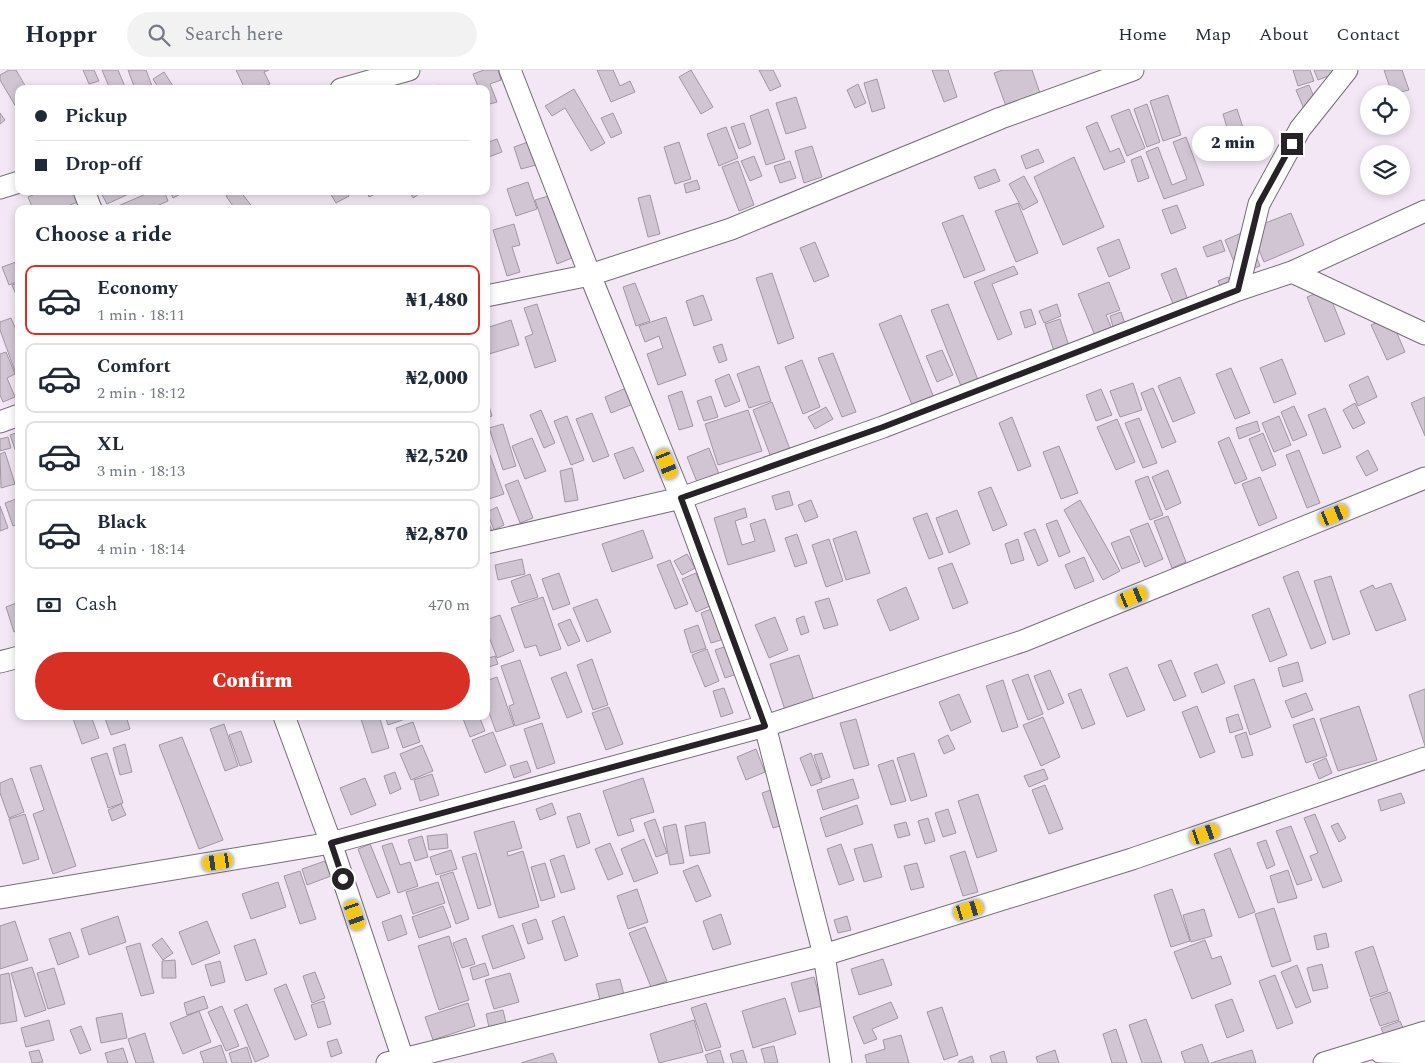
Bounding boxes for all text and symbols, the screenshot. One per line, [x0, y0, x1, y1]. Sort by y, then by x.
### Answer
search box [127, 12, 477, 57]
text: Hoppr [25, 17, 97, 53]
text: Search here [185, 20, 283, 49]
icon: search [145, 21, 173, 49]
text: Home [1118, 21, 1167, 48]
text: Map [1195, 21, 1231, 48]
text: About [1259, 21, 1309, 48]
text: Contact [1337, 21, 1400, 48]
map controls [1360, 85, 1410, 195]
button: locate [1360, 85, 1410, 135]
text: Pickup [65, 102, 127, 131]
callout: 2 min [1192, 126, 1274, 162]
text: 2 min [1211, 131, 1255, 155]
route end [1281, 133, 1303, 155]
button: layers [1360, 145, 1410, 195]
text: Drop-off [65, 150, 142, 179]
text: Choose a ride [35, 218, 172, 251]
text: Economy [97, 274, 178, 303]
icon: car [37, 278, 82, 323]
text: ₦1,480 [406, 286, 468, 315]
text: 1 min · 18:11 [97, 303, 185, 327]
text: Comfort [97, 352, 171, 381]
icon: car [37, 356, 82, 401]
text: ₦2,000 [406, 364, 468, 393]
text: 2 min · 18:12 [97, 381, 185, 405]
text: XL [97, 430, 124, 459]
icon: car [37, 434, 82, 479]
text: ₦2,520 [406, 442, 468, 471]
car [654, 447, 679, 481]
text: 3 min · 18:13 [97, 459, 185, 483]
car [1317, 502, 1350, 528]
text: Black [97, 508, 147, 537]
icon: car [37, 512, 82, 557]
text: ₦2,870 [406, 520, 468, 549]
text: 4 min · 18:14 [97, 537, 185, 561]
car [1116, 584, 1149, 610]
text: Cash [75, 590, 117, 619]
icon: cash [35, 591, 63, 619]
text: 470 m [428, 593, 470, 617]
button: Confirm [35, 652, 470, 710]
car [1188, 822, 1221, 846]
car [202, 852, 233, 872]
route start [332, 868, 354, 890]
car [343, 898, 366, 932]
car [952, 898, 985, 922]

